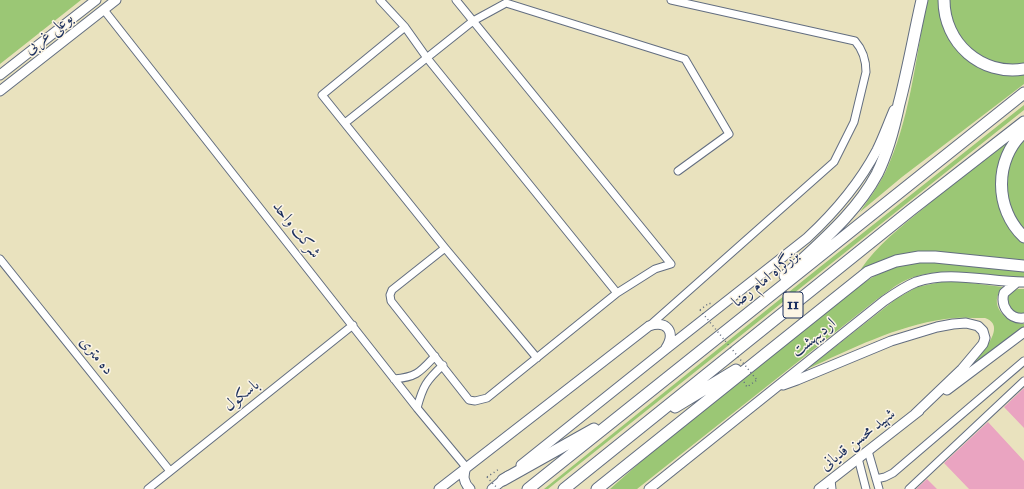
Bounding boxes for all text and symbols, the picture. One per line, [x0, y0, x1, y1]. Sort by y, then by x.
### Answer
street label: بوعلی غربی [21, 9, 77, 59]
street label: شرکت واحد [268, 198, 324, 262]
street label: بزرگراه امام رضا [729, 246, 803, 312]
road number: 11 [783, 292, 803, 318]
street label: اردیبهشت [788, 314, 840, 362]
street label: ده متری [75, 333, 117, 379]
street label: باسکول [220, 376, 264, 416]
street label: شهید محسن قدیانی [816, 405, 900, 475]

